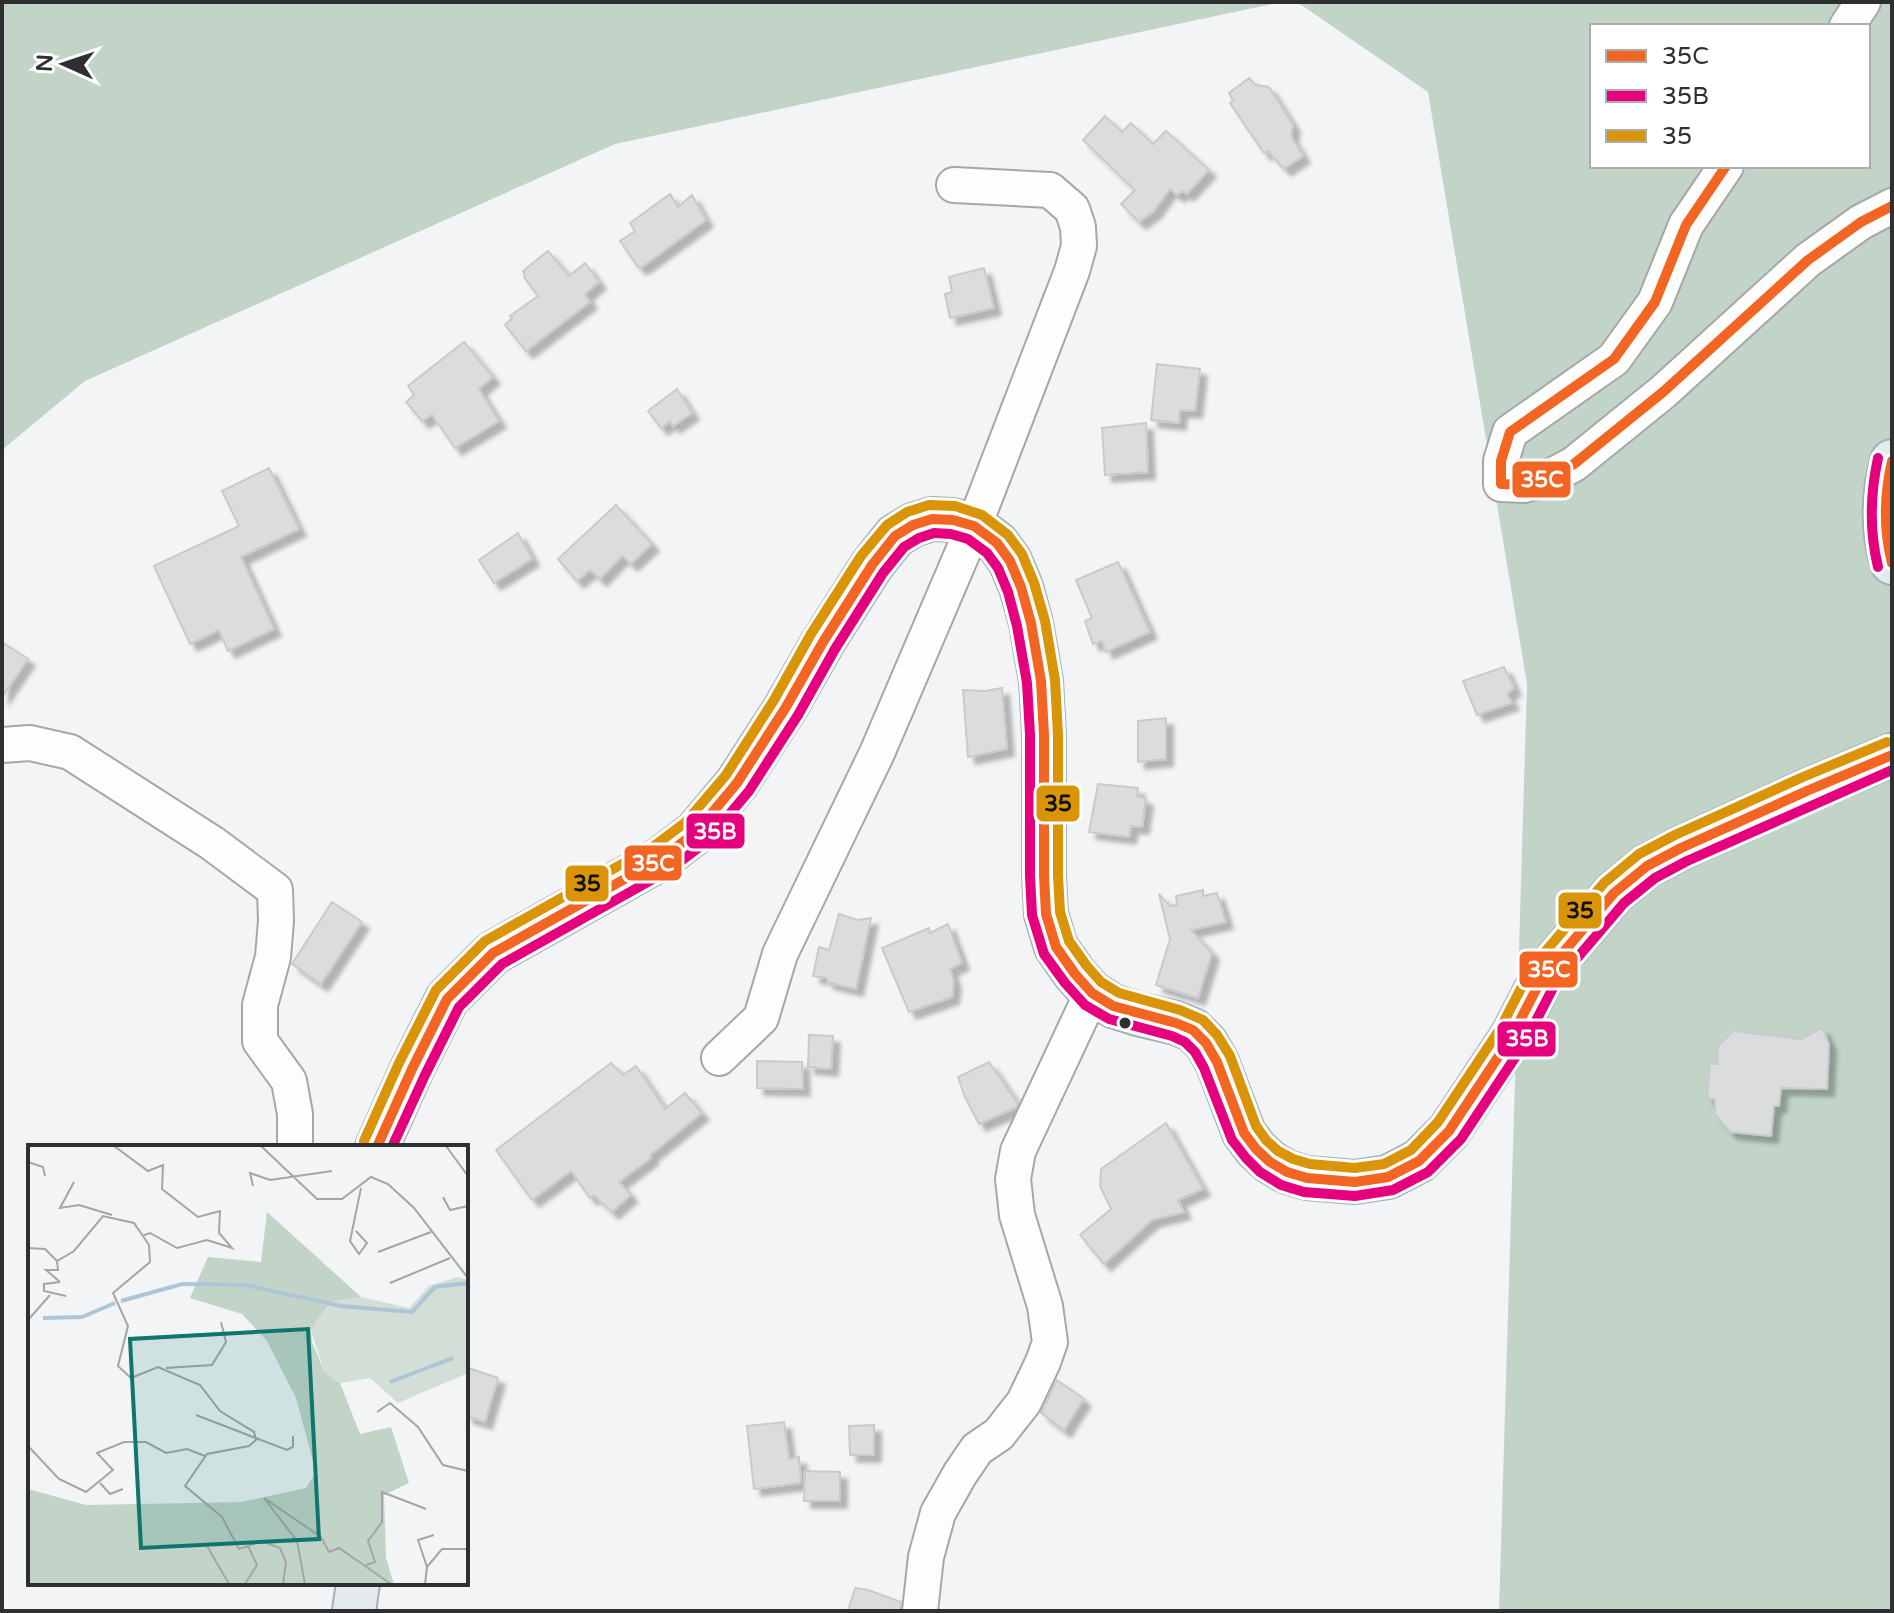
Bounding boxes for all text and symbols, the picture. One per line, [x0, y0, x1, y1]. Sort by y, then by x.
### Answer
north arrow [24, 24, 104, 104]
legend [1590, 24, 1870, 168]
text: 35C [1662, 42, 1709, 71]
text: N [32, 54, 58, 73]
text: 35B [1662, 82, 1709, 111]
text: 35 [1662, 122, 1692, 151]
line badge: 35C [1511, 460, 1572, 499]
text: 35C [1521, 467, 1563, 493]
line badge: 35 [1035, 784, 1081, 823]
text: 35 [1044, 791, 1072, 817]
line badge: 35B [685, 812, 746, 850]
text: 35B [694, 819, 736, 845]
line badge: 35C [623, 844, 683, 882]
text: 35C [632, 851, 674, 877]
line badge: 35 [564, 864, 610, 903]
text: 35 [573, 871, 601, 897]
line badge: 35 [1557, 891, 1603, 930]
text: 35 [1566, 898, 1594, 924]
line badge: 35C [1518, 950, 1579, 989]
text: 35C [1528, 957, 1570, 983]
unlabelled marker [1117, 1015, 1133, 1031]
line badge: 35B [1496, 1020, 1557, 1058]
text: 35B [1506, 1026, 1548, 1052]
inset map [28, 1145, 468, 1585]

